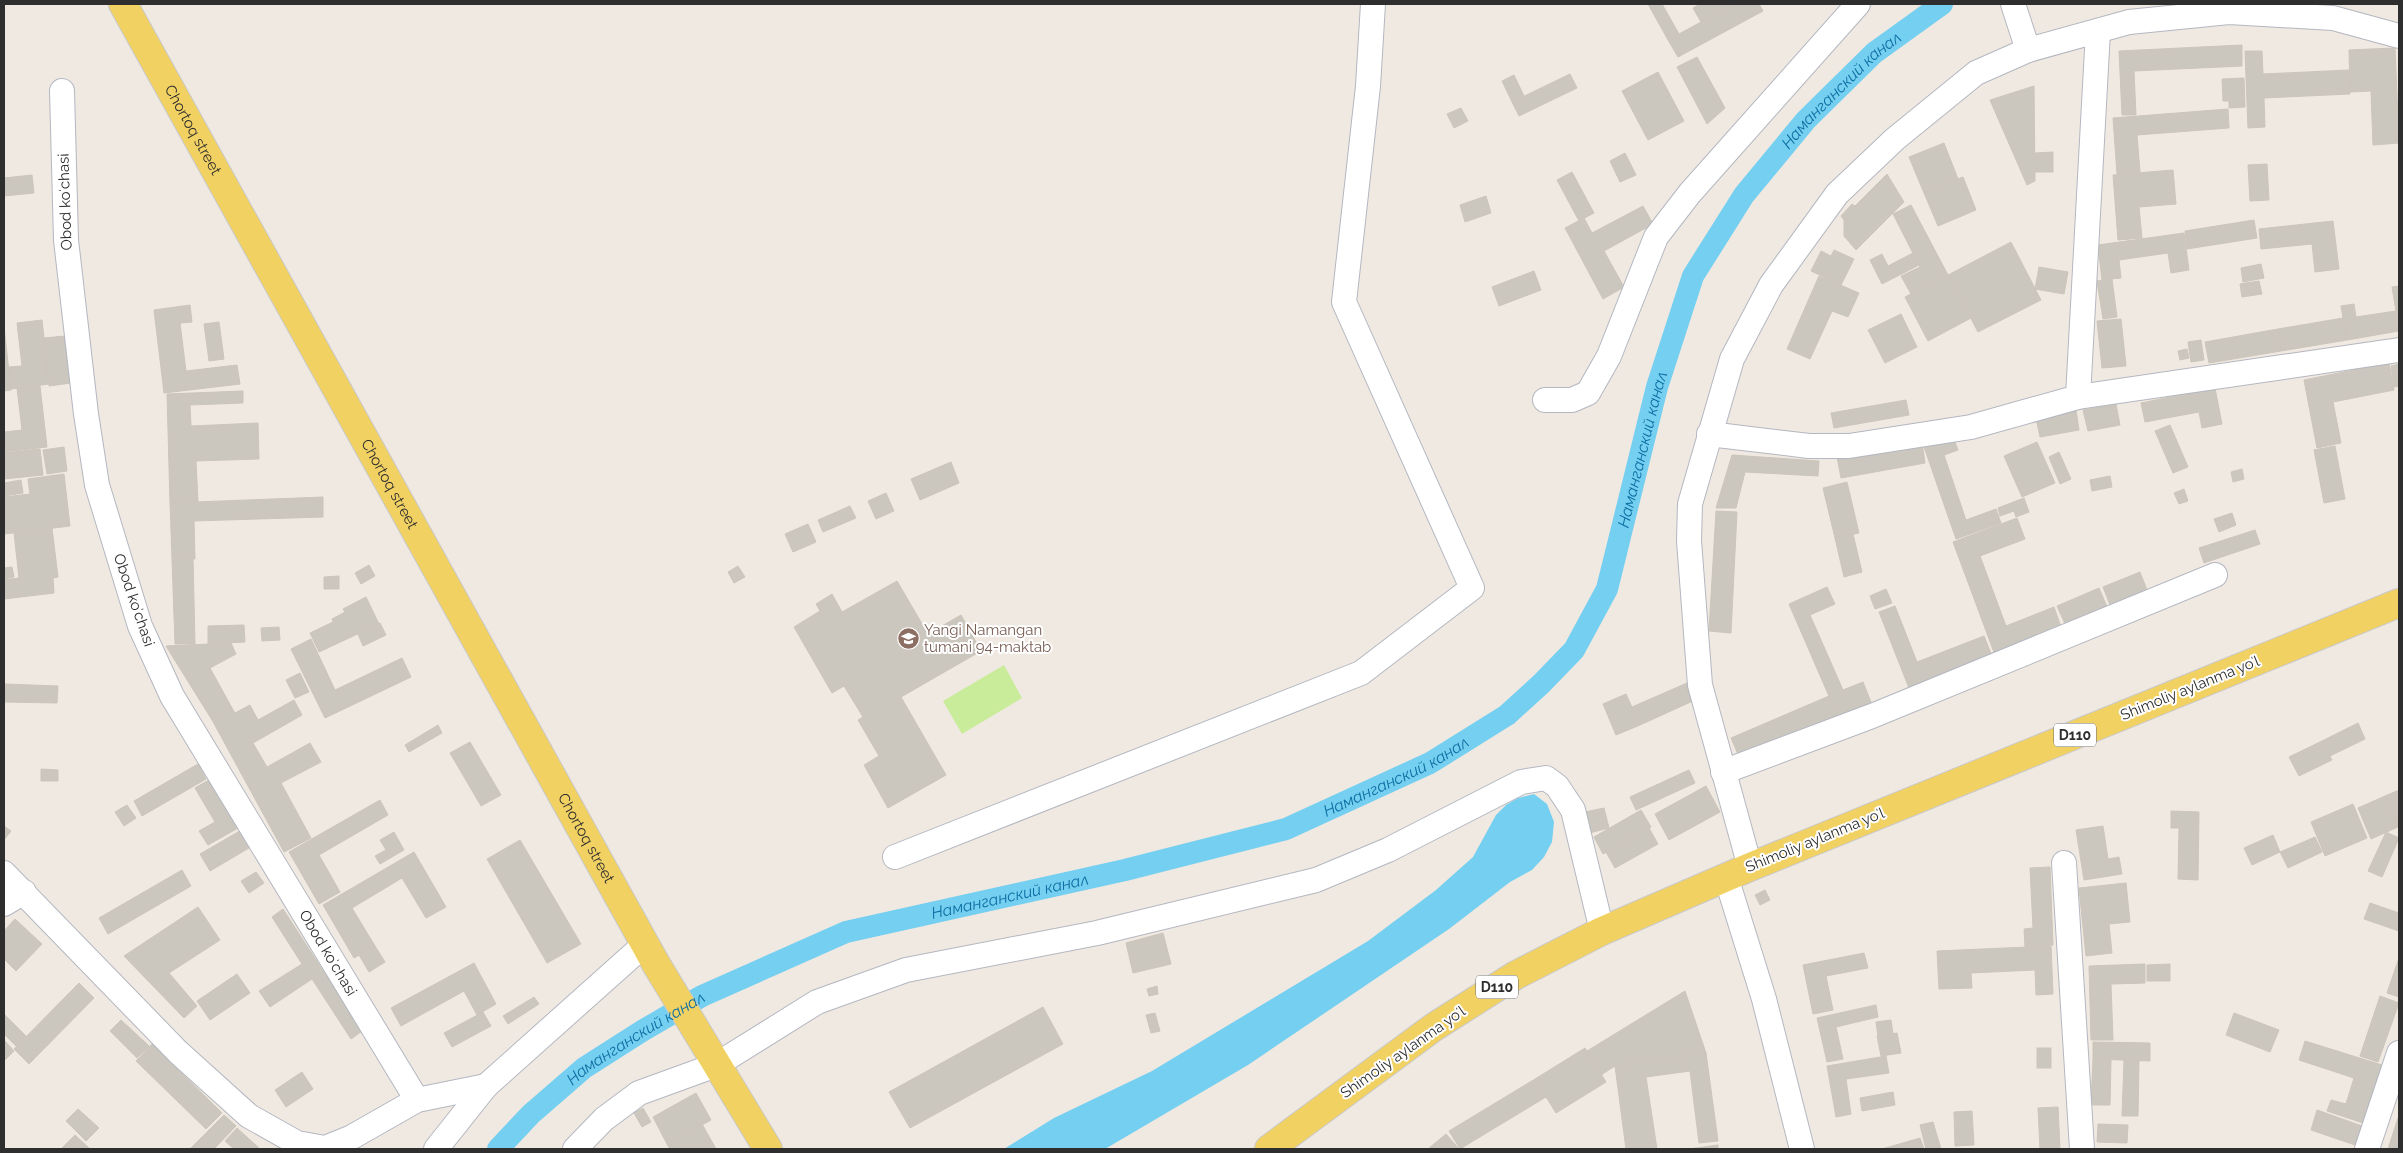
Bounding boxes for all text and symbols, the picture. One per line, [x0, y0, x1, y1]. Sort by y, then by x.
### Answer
water label: Наманганский канал [1777, 28, 1905, 153]
street label: Chortoq street [161, 82, 225, 178]
street label: Obod koʻchasi [54, 153, 76, 251]
water label: Наманганский канал [1614, 369, 1672, 529]
street label: Chortoq street [357, 436, 422, 532]
street label: Obod koʻchasi [110, 551, 158, 649]
place label: Yangi Namangan tumani 94-maktab [924, 621, 1051, 656]
school or university icon: Yangi Namangan tumani 94-maktab [896, 627, 920, 651]
street label: Shimoliy aylanma yoʻl [2118, 652, 2263, 724]
road number: D110 [2054, 724, 2096, 746]
water label: Наманганский канал [1320, 732, 1472, 821]
street label: Chortoq street [554, 790, 618, 886]
street label: Shimoliy aylanma yoʻl [1743, 804, 1888, 876]
water label: Наманганский канал [930, 869, 1090, 923]
street label: Obod koʻchasi [295, 907, 361, 999]
road number: D110 [1476, 976, 1518, 999]
water label: Наманганский канал [563, 987, 708, 1089]
street label: Shimoliy aylanma yoʻl [1337, 1002, 1470, 1102]

